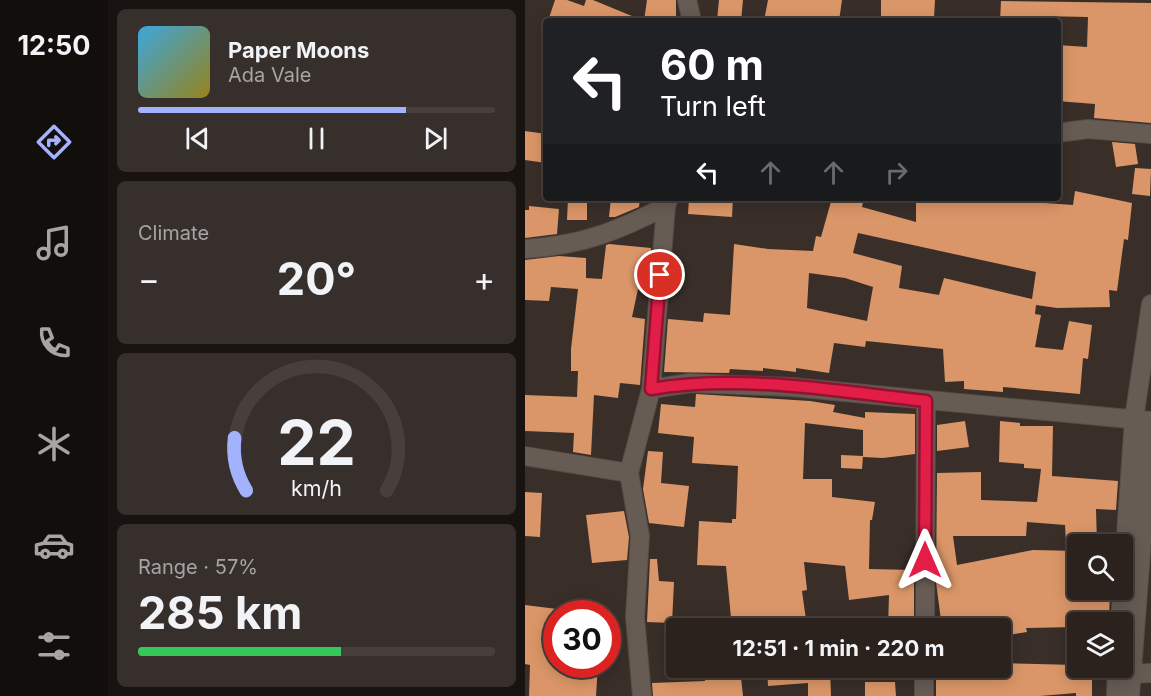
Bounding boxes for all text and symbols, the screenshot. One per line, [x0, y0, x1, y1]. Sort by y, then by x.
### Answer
text: 12:50 [17, 29, 91, 62]
text: Paper Moons [228, 37, 369, 63]
text: 60 m [660, 39, 764, 90]
icon: left [561, 42, 639, 120]
text: Ada Vale [228, 63, 311, 87]
text: Turn left [660, 90, 766, 123]
icon: directions [33, 121, 75, 163]
icon: previous [181, 122, 214, 155]
icon: pause [300, 122, 333, 155]
icon: next [419, 122, 452, 155]
icon: left [691, 156, 724, 189]
icon: ahead [754, 156, 787, 189]
icon: ahead [817, 156, 850, 189]
icon: right [880, 156, 913, 189]
text: Climate [138, 221, 209, 245]
icon: music [33, 222, 75, 264]
pin [634, 249, 685, 300]
text: 20° [277, 251, 356, 306]
icon: arrive [643, 258, 676, 291]
text: − [138, 259, 160, 299]
text: + [473, 259, 495, 299]
icon: phone [33, 322, 75, 364]
text: 22 [277, 405, 356, 480]
icon: climate [33, 423, 75, 465]
text: km/h [291, 475, 342, 501]
icon: car [33, 524, 75, 566]
position arrow [893, 528, 957, 592]
map controls [1067, 534, 1133, 678]
button: search [1067, 534, 1133, 600]
text: Range · 57% [138, 555, 258, 579]
text: 285 km [138, 585, 302, 640]
speed limit sign: 30 [543, 600, 621, 678]
button: layers [1067, 612, 1133, 678]
icon: filters [33, 625, 75, 667]
text: 12:51 · 1 min · 220 m [732, 635, 945, 661]

